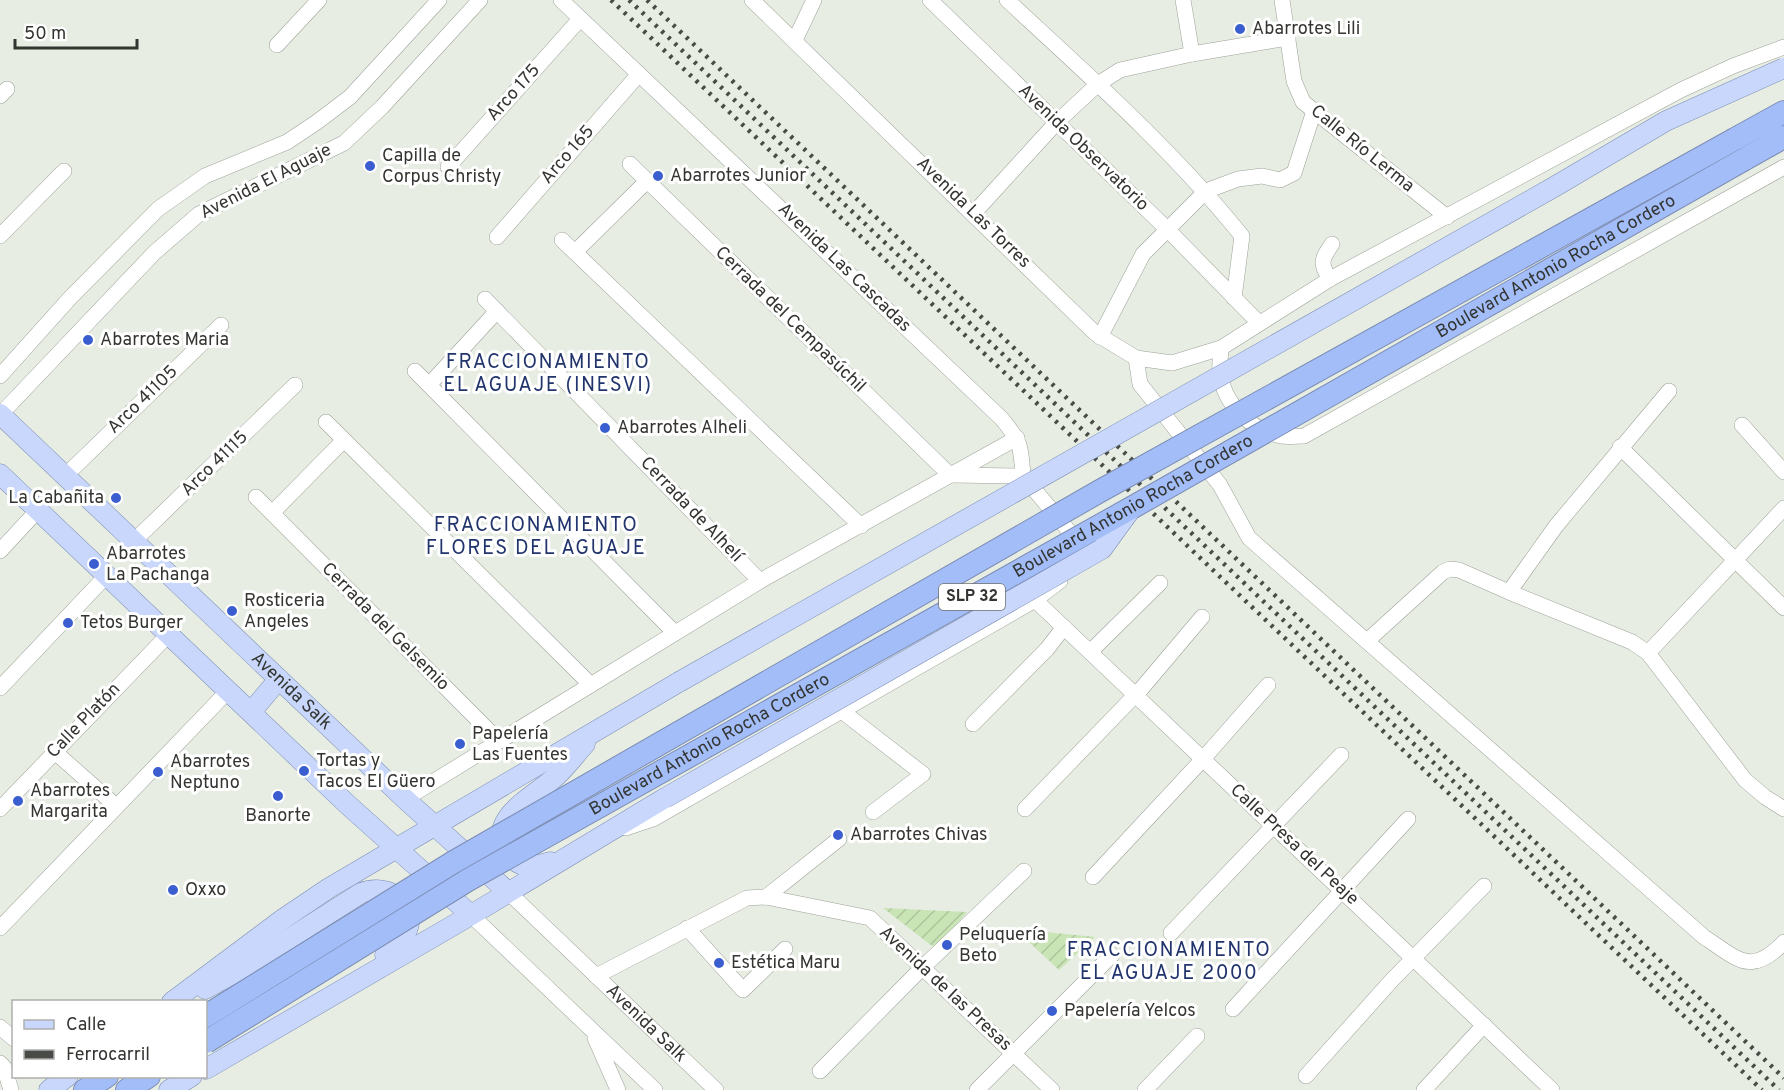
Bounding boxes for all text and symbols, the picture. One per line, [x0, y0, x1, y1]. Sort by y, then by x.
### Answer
scale bar [15, 12, 136, 50]
place label: Abarrotes Lili [1252, 18, 1360, 41]
marker: Abarrotes Lili [1233, 22, 1247, 36]
text: 50 m [24, 23, 66, 46]
street label: Arco 175 [482, 60, 546, 126]
street label: Avenida Observatorio [1013, 80, 1153, 216]
street label: Calle Río Lerma [1305, 100, 1419, 198]
street label: Arco 165 [536, 121, 600, 189]
street label: Avenida El Aguaje [196, 139, 336, 225]
place label: Capilla de Corpus Christy [382, 145, 501, 189]
street label: Avenida Las Torres [911, 152, 1035, 274]
marker: Capilla de Corpus Christy [363, 159, 377, 173]
place label: Abarrotes Junior [670, 165, 806, 188]
marker: Abarrotes Junior [651, 169, 665, 183]
street label: Boulevard Antonio Rocha Cordero [1432, 189, 1680, 344]
street label: Avenida Las Cascadas [772, 198, 916, 338]
street label: Cerrada del Cempasúchil [710, 242, 870, 398]
place label: Abarrotes Maria [100, 329, 229, 352]
marker: Abarrotes Maria [81, 333, 95, 347]
district label: FRACCIONAMIENTO EL AGUAJE (INESVI) [443, 350, 653, 399]
street label: Arco 41105 [103, 361, 183, 439]
place label: Abarrotes Alheli [617, 417, 747, 440]
marker: Abarrotes Alheli [598, 421, 612, 435]
street label: Arco 41115 [177, 426, 253, 502]
street label: Boulevard Antonio Rocha Cordero [1009, 429, 1258, 583]
street label: Cerrada de Alhelí [635, 452, 748, 569]
place label: La Cabañita [8, 487, 104, 510]
marker: La Cabañita [109, 491, 123, 505]
district label: FRACCIONAMIENTO FLORES DEL AGUAJE [426, 513, 646, 562]
place label: Abarrotes La Pachanga [106, 543, 210, 587]
marker: Abarrotes La Pachanga [87, 557, 101, 571]
street label: Cerrada del Gelsemio [316, 558, 454, 696]
road number: SLP 32 [939, 584, 1005, 610]
place label: Rosticeria Angeles [244, 590, 325, 634]
marker: Rosticeria Angeles [225, 604, 239, 618]
place label: Tetos Burger [80, 612, 183, 635]
marker: Tetos Burger [61, 616, 75, 630]
street label: Avenida Salk [246, 647, 337, 735]
street label: Boulevard Antonio Rocha Cordero [585, 668, 834, 821]
street label: Calle Platón [42, 678, 126, 764]
place label: Papelería Las Fuentes [472, 723, 568, 767]
marker: Papelería Las Fuentes [453, 737, 467, 751]
place label: Tortas y Tacos El Güero [316, 750, 435, 794]
place label: Abarrotes Neptuno [170, 751, 250, 795]
marker: Tortas y Tacos El Güero [297, 764, 311, 778]
marker: Abarrotes Neptuno [151, 765, 165, 779]
street label: Calle Presa del Peaje [1225, 779, 1363, 911]
place label: Abarrotes Margarita [30, 780, 110, 824]
marker: Banorte [271, 789, 285, 803]
marker: Abarrotes Margarita [11, 794, 25, 808]
place label: Banorte [245, 805, 311, 828]
place label: Abarrotes Chivas [850, 824, 988, 847]
marker: Abarrotes Chivas [831, 828, 845, 842]
place label: Oxxo [185, 879, 226, 902]
marker: Oxxo [166, 883, 180, 897]
street label: Avenida de las Presas [874, 921, 1016, 1057]
place label: Peluquería Beto [959, 924, 1046, 968]
marker: Peluquería Beto [940, 938, 954, 952]
district label: FRACCIONAMIENTO EL AGUAJE 2000 [1067, 938, 1271, 987]
place label: Estética Maru [731, 952, 840, 975]
marker: Estética Maru [712, 956, 726, 970]
street label: Avenida Salk [601, 979, 691, 1067]
legend [12, 1000, 207, 1078]
place label: Papelería Yelcos [1064, 1000, 1196, 1023]
marker: Papelería Yelcos [1045, 1004, 1059, 1018]
text: Calle [66, 1014, 106, 1037]
text: Ferrocarril [66, 1044, 150, 1067]

